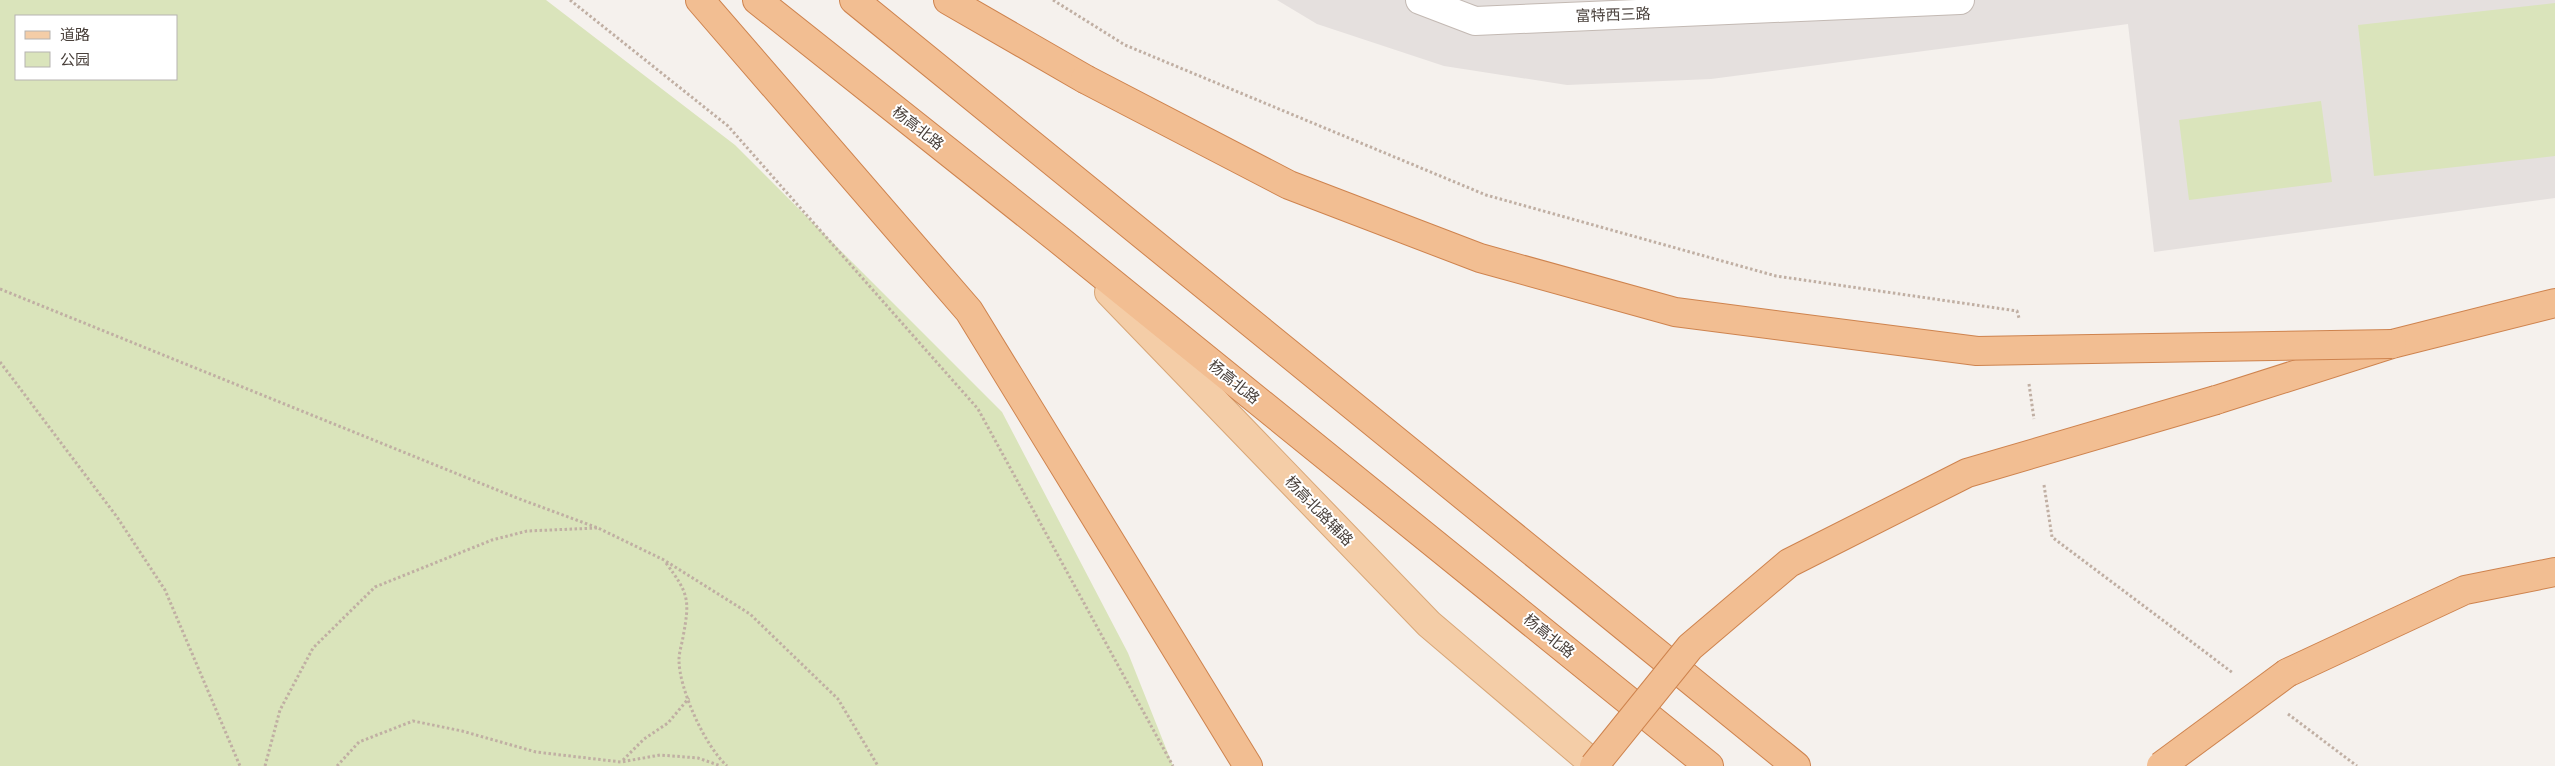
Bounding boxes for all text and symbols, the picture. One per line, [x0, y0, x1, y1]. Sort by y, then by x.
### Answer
street label: 富特西三路 [1575, 5, 1651, 25]
legend [15, 15, 178, 80]
text: 道路 [60, 26, 90, 44]
text: 公园 [60, 51, 90, 69]
street label: 杨高北路 [889, 102, 947, 154]
street label: 杨高北路 [1205, 356, 1263, 408]
street label: 杨高北路辅路 [1281, 472, 1357, 550]
street label: 杨高北路 [1520, 610, 1578, 662]

